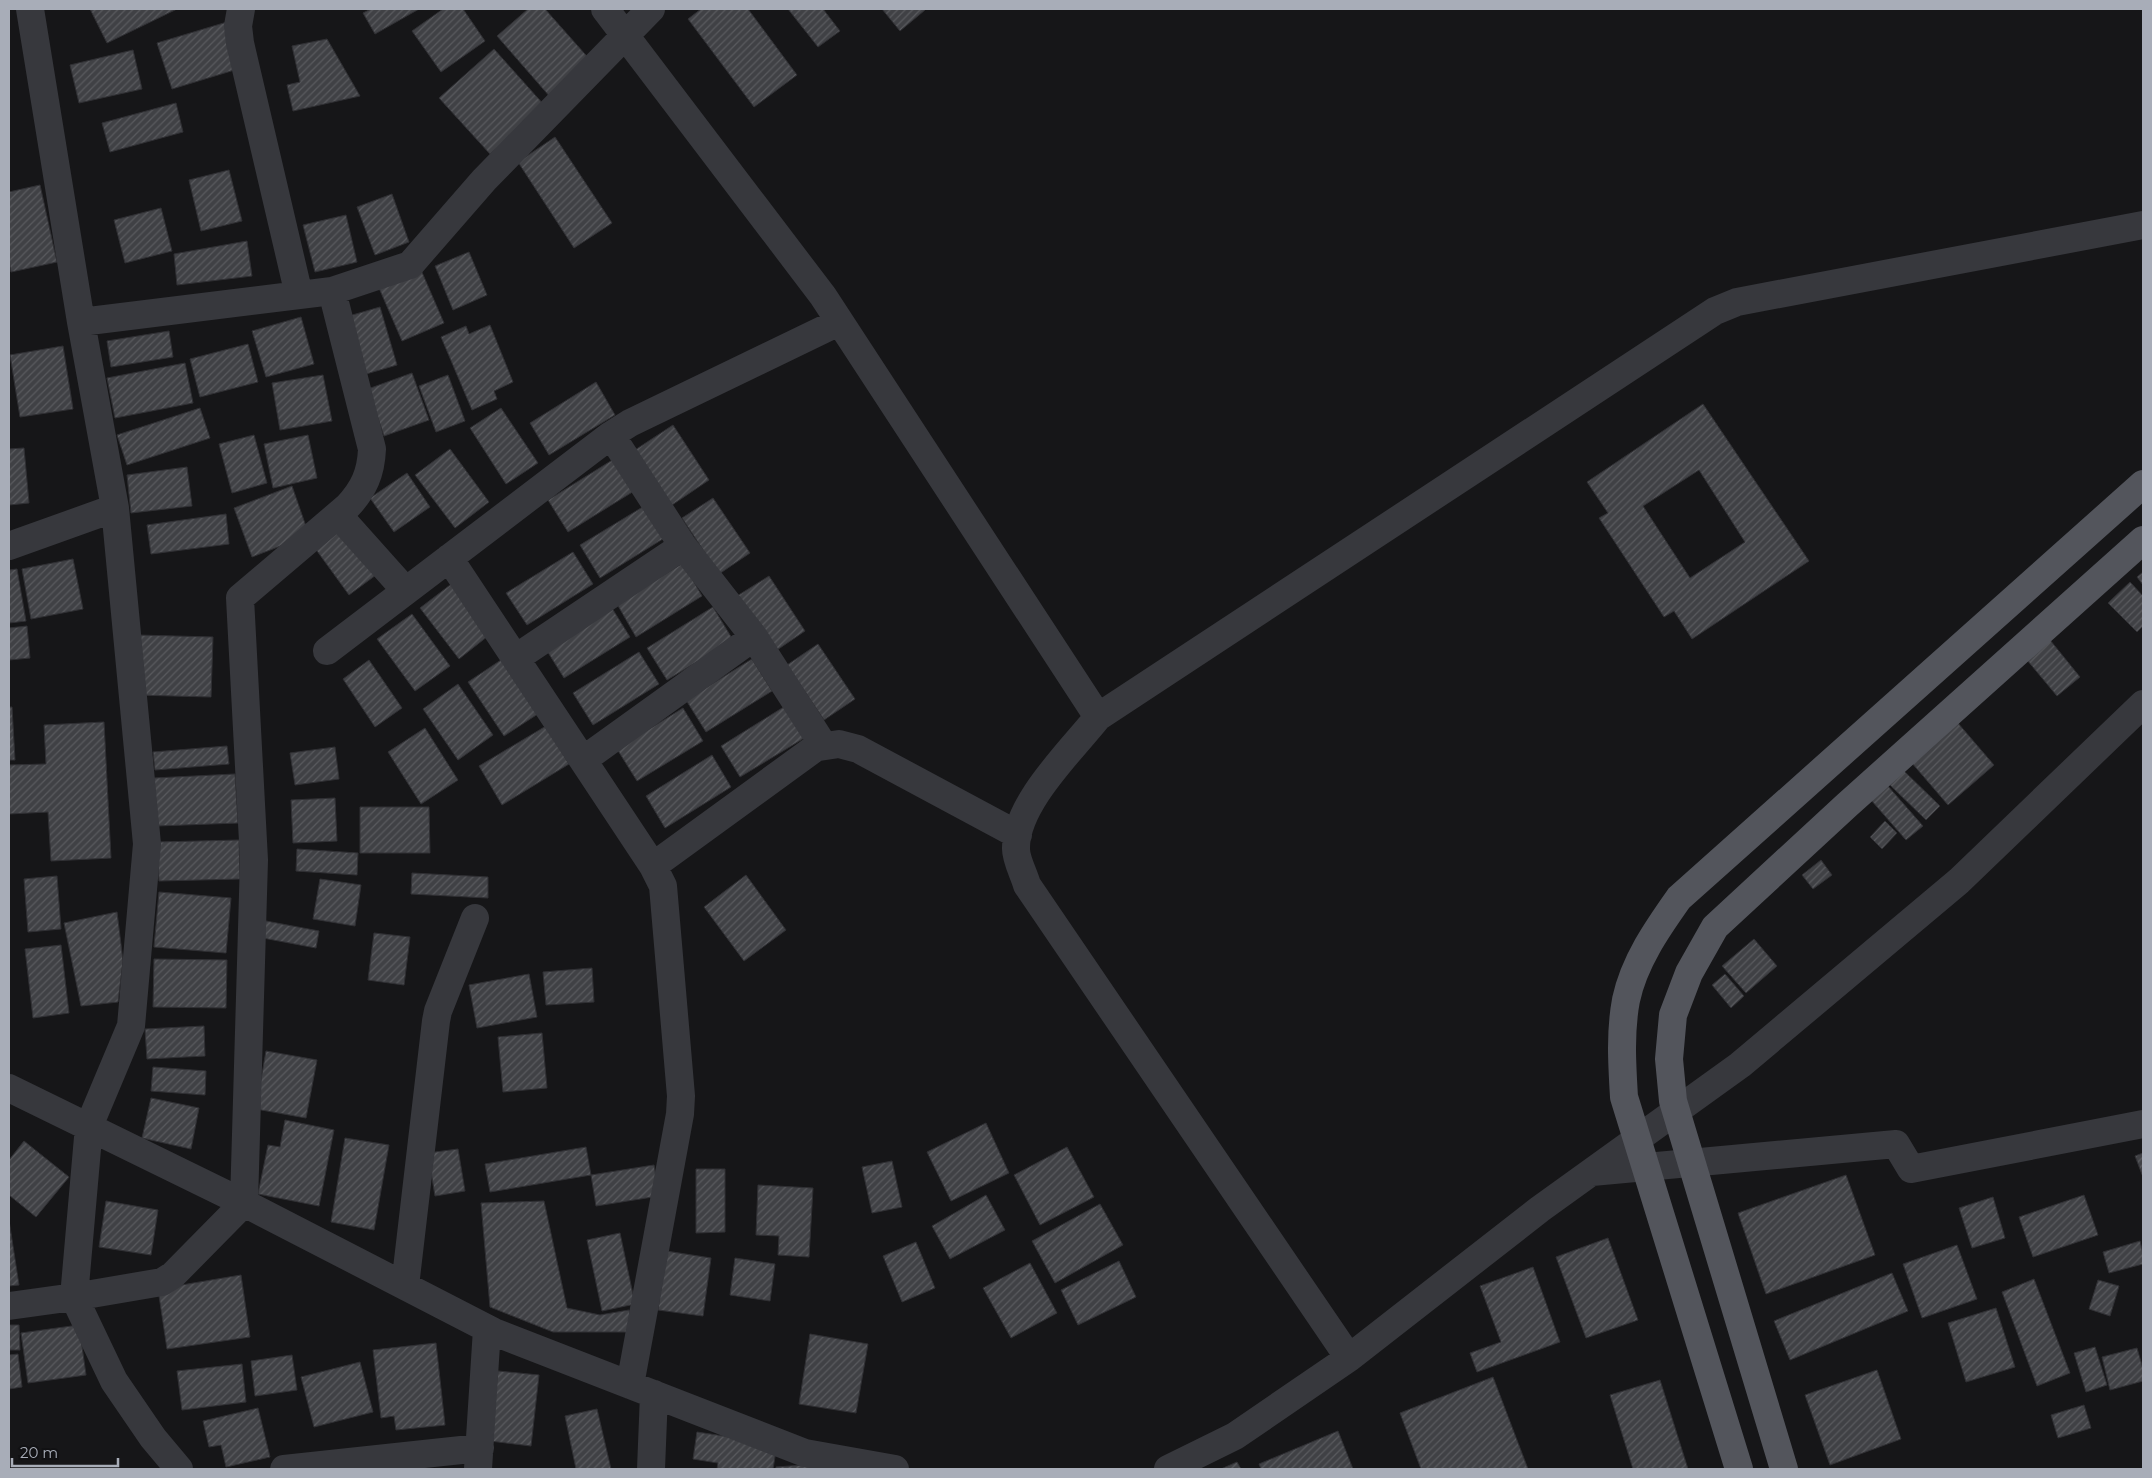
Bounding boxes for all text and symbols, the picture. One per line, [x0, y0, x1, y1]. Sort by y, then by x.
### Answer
scale bar [12, 1436, 119, 1468]
text: 20 m [20, 1443, 58, 1462]

